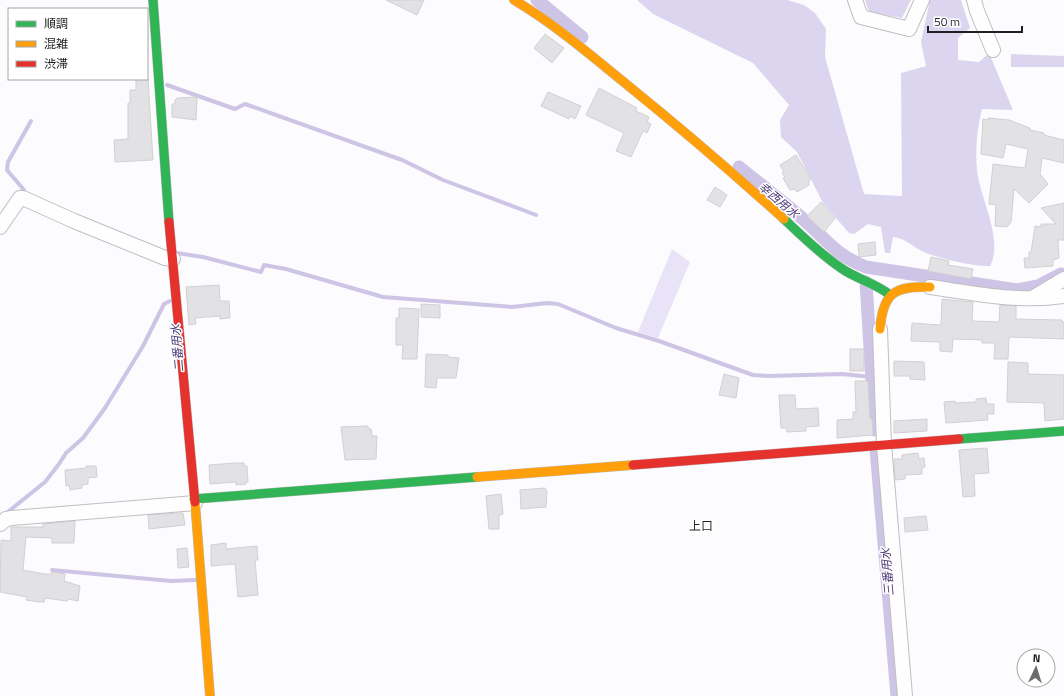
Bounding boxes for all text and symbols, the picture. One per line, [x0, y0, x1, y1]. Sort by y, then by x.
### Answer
legend [8, 8, 148, 80]
scale bar [928, 8, 1022, 34]
text: 50 m [934, 12, 960, 31]
text: 順調 [44, 14, 68, 33]
text: 混雑 [44, 34, 68, 53]
text: 渋滞 [44, 54, 68, 73]
water label: 幸西用水 [755, 177, 805, 224]
water label: 二番用水 [165, 321, 189, 373]
district label: 上口 [689, 516, 713, 535]
water label: 三番用水 [875, 545, 899, 597]
north arrow [1016, 648, 1056, 688]
text: N [1032, 650, 1041, 666]

